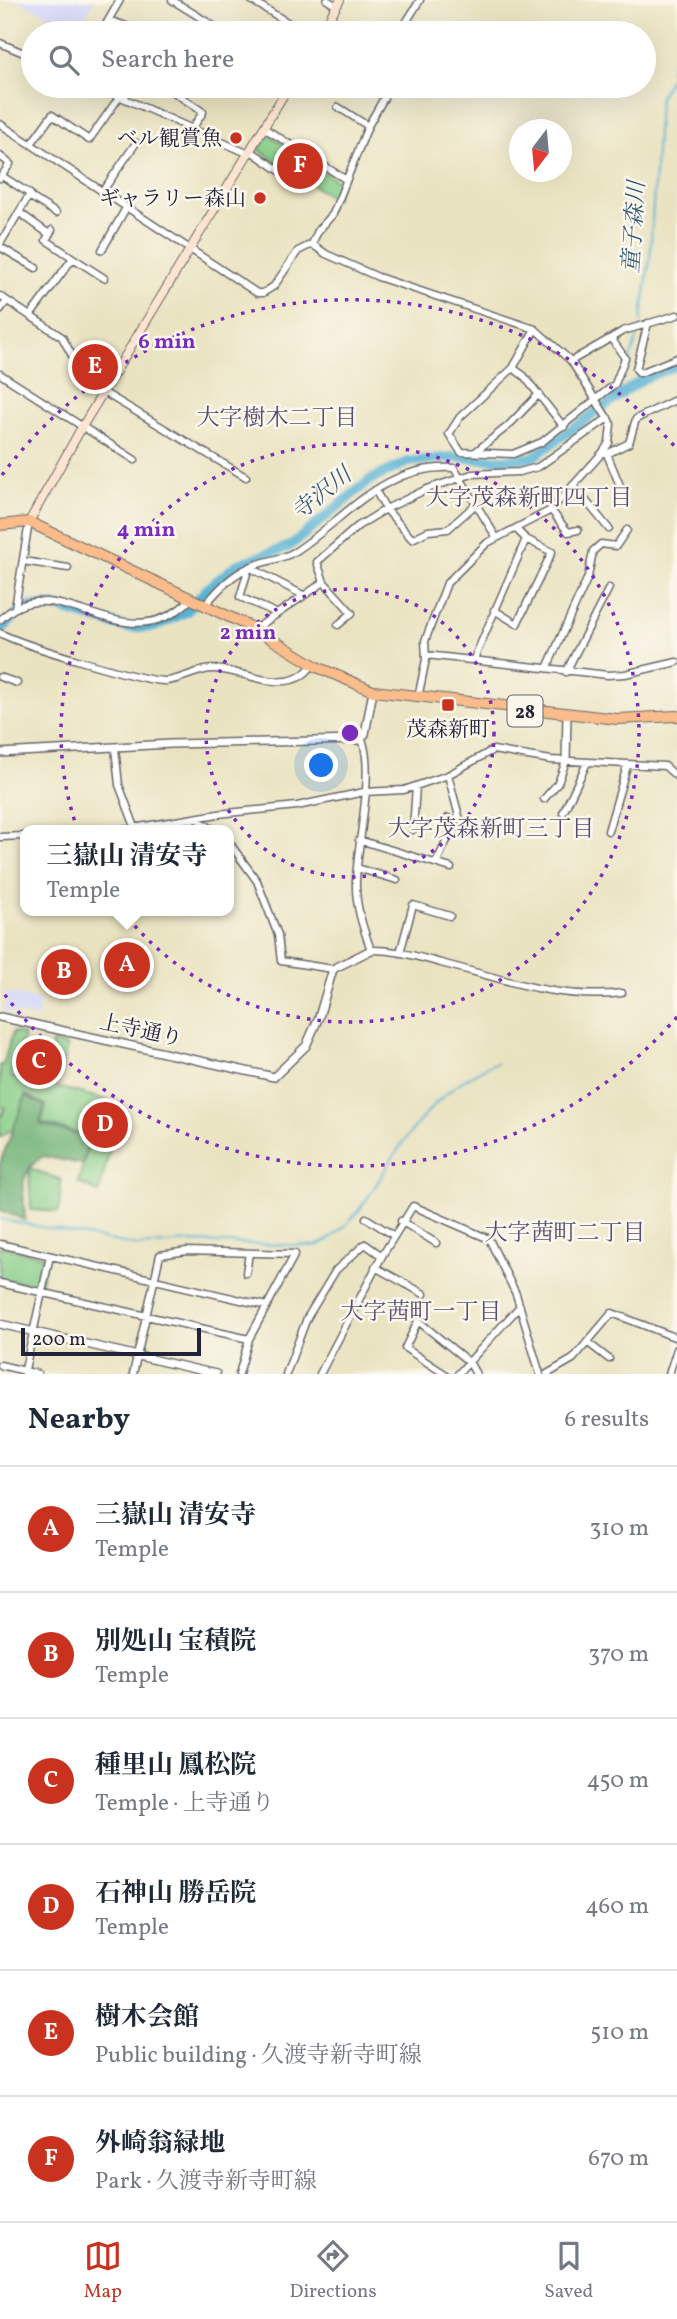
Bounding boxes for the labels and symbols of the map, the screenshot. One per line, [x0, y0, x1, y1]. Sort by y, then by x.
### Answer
north arrow [509, 119, 572, 182]
place label: ベル観賞魚 [117, 125, 222, 154]
marker: ベル観賞魚 [228, 130, 244, 146]
pin: F [277, 140, 323, 192]
water label: 童子森川 [616, 177, 654, 274]
place label: ギャラリー森山 [99, 185, 246, 214]
marker: ギャラリー森山 [252, 190, 268, 206]
text: 6 min [138, 328, 196, 357]
pin: E [72, 341, 118, 393]
district label: 大字樹木二丁目 [197, 403, 358, 435]
water label: 寺沢川 [285, 459, 361, 529]
district label: 大字茂森新町四丁目 [426, 483, 633, 515]
text: 4 min [117, 516, 175, 545]
text: 2 min [220, 619, 276, 648]
road number: 28 [508, 696, 542, 726]
marker: 茂森新町 [440, 697, 456, 713]
place label: 茂森新町 [406, 716, 490, 745]
centre of rings [338, 721, 362, 745]
your location [304, 748, 338, 782]
district label: 大字茂森新町三丁目 [388, 814, 595, 846]
pin: A [104, 939, 150, 991]
pin: B [41, 946, 87, 998]
street label: 上寺通り [97, 1009, 185, 1054]
pin: C [16, 1036, 62, 1088]
pin: D [82, 1099, 128, 1151]
district label: 大字茜町二丁目 [485, 1218, 646, 1250]
district label: 大字茜町一丁目 [341, 1297, 502, 1329]
scale bar [21, 1325, 201, 1357]

